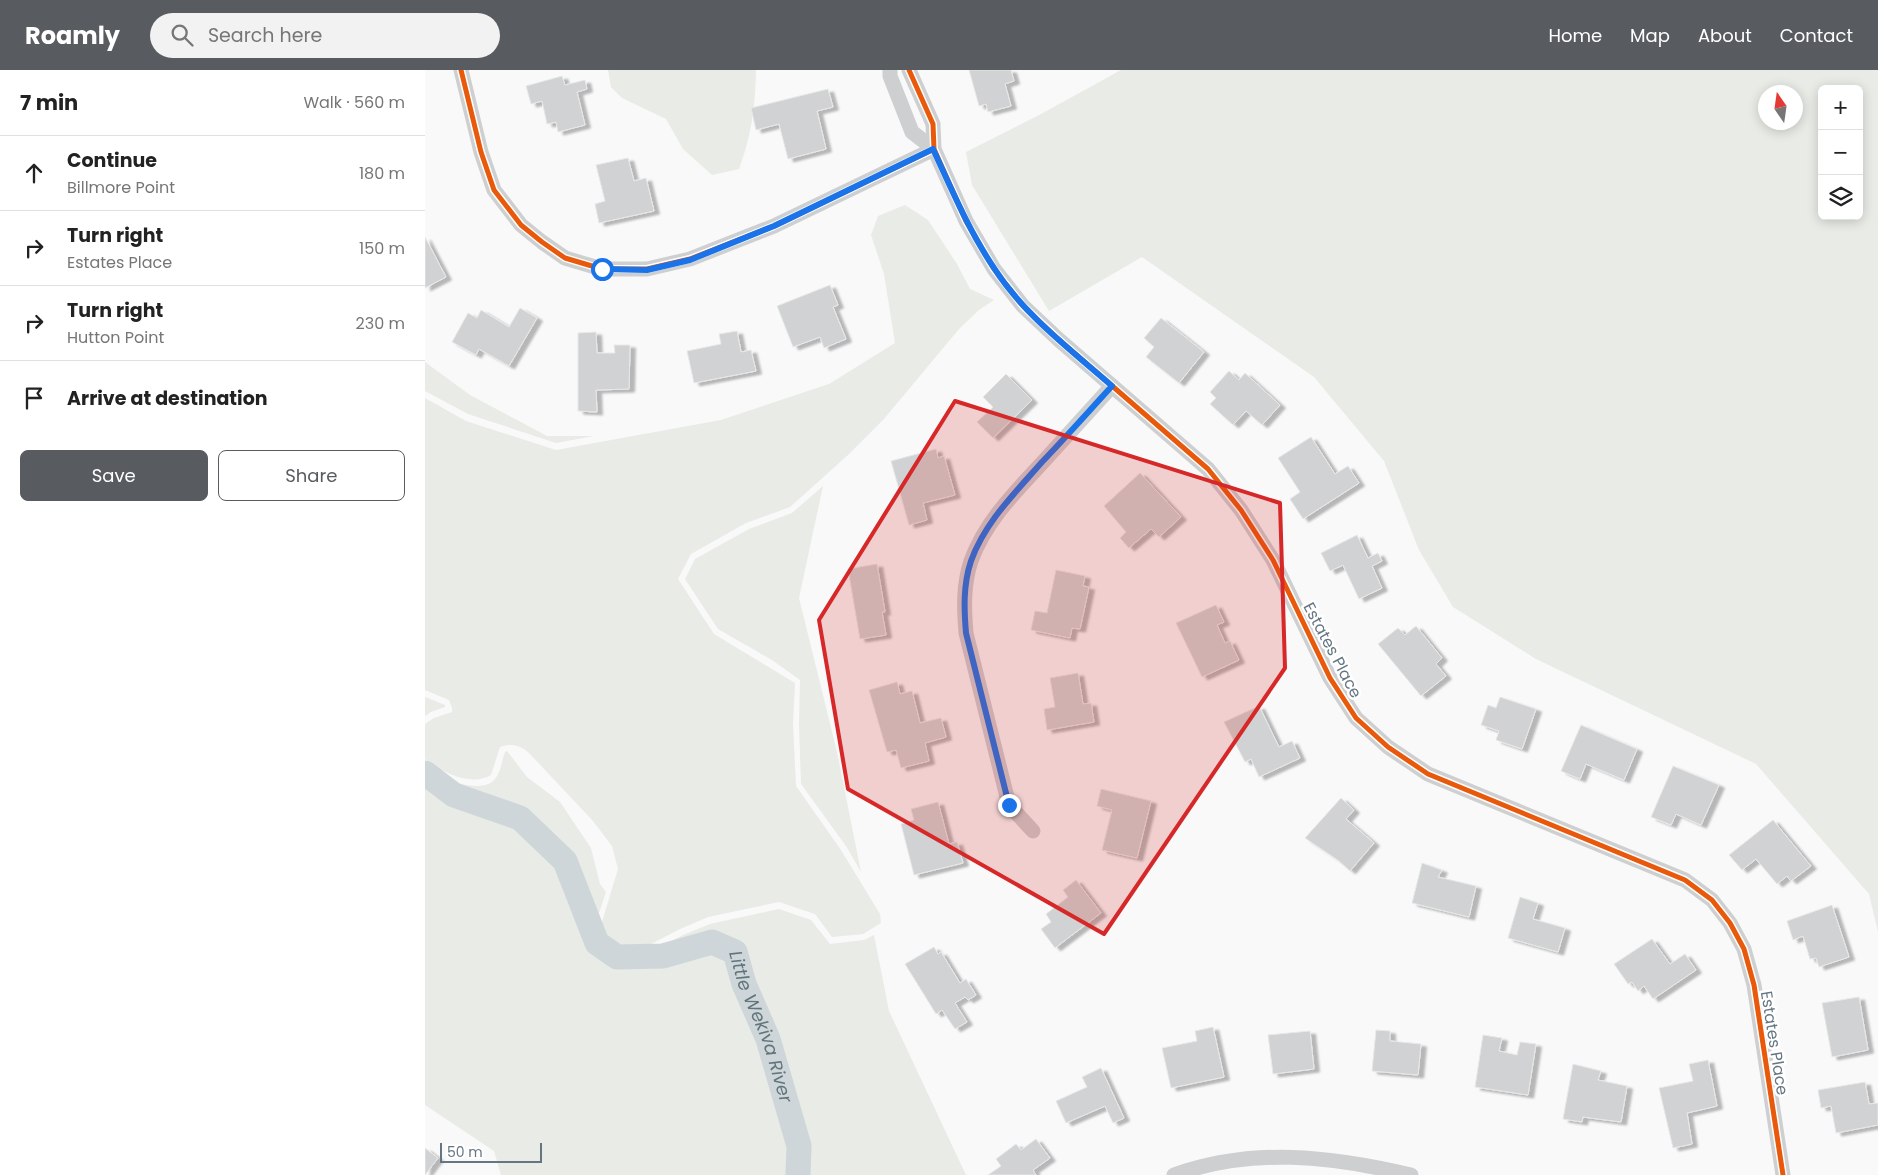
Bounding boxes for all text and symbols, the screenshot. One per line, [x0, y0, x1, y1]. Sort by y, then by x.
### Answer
search box [150, 13, 500, 58]
text: Roamly [25, 19, 120, 52]
icon: search [168, 21, 196, 49]
text: Search here [208, 22, 322, 49]
text: Home [1548, 23, 1602, 48]
text: Map [1630, 23, 1670, 48]
text: About [1698, 23, 1752, 48]
text: Contact [1780, 23, 1853, 48]
north arrow [1758, 85, 1803, 130]
map controls [1818, 85, 1863, 220]
button: + [1818, 85, 1863, 130]
text: 7 min [20, 88, 78, 117]
text: Walk · 560 m [303, 91, 405, 114]
button: − [1818, 130, 1863, 175]
text: Continue [67, 147, 157, 174]
icon: ahead [20, 159, 48, 187]
text: 180 m [359, 162, 405, 185]
button: layers [1818, 175, 1863, 220]
text: Billmore Point [67, 176, 175, 199]
text: Turn right [67, 222, 163, 249]
icon: right [20, 234, 48, 262]
text: 150 m [359, 237, 405, 260]
text: Estates Place [67, 251, 172, 274]
route start [591, 258, 614, 281]
text: Turn right [67, 297, 163, 324]
icon: right [20, 309, 48, 337]
text: 230 m [356, 312, 405, 335]
text: Hutton Point [67, 326, 164, 349]
icon: arrive [20, 384, 48, 412]
text: Arrive at destination [67, 385, 268, 412]
button: Save [20, 450, 208, 501]
button: Share [218, 450, 405, 501]
street label: Estates Place [1298, 598, 1367, 702]
route end [998, 794, 1021, 817]
water label: Little Wekiva River [723, 948, 799, 1107]
street label: Estates Place [1755, 989, 1794, 1097]
scale bar [440, 1140, 543, 1163]
text: 50 m [447, 1142, 483, 1162]

